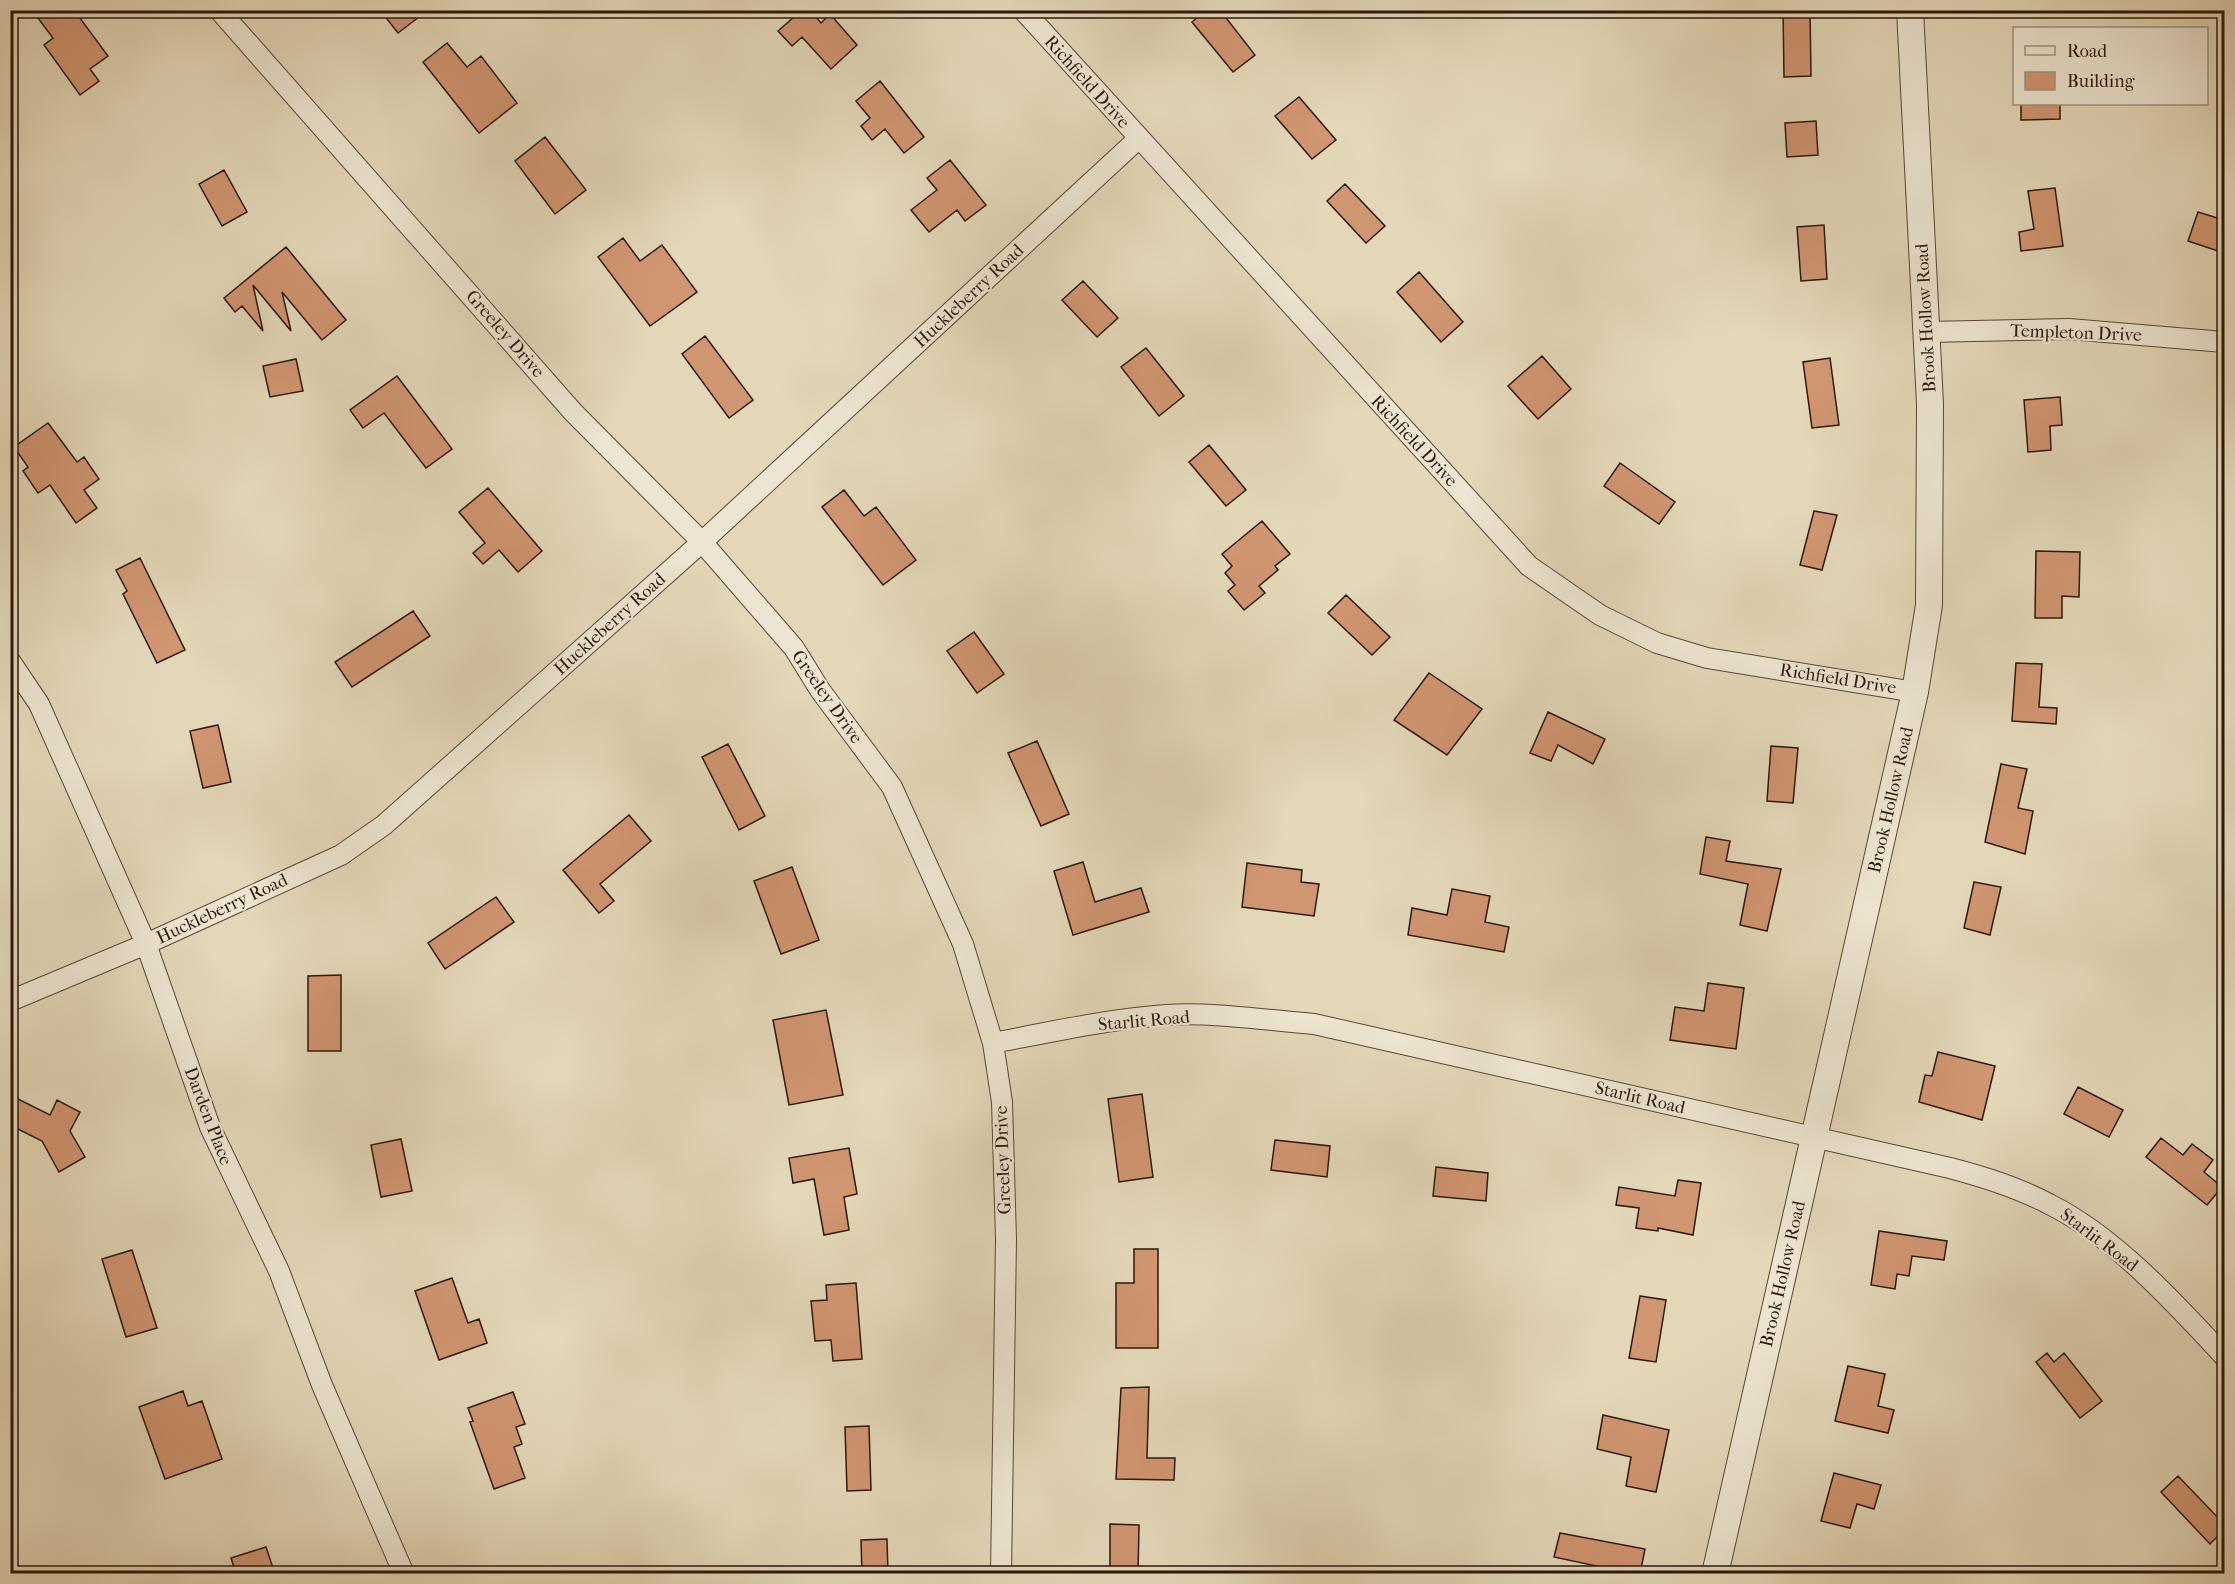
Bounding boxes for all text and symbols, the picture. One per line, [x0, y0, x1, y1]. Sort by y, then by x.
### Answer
legend [2013, 27, 2208, 105]
street label: Richfield Drive [1040, 31, 1134, 133]
text: Road [2067, 41, 2107, 62]
text: Building [2067, 71, 2135, 92]
street label: Huckleberry Road [910, 240, 1028, 352]
street label: Brook Hollow Road [1912, 243, 1940, 393]
street label: Greeley Drive [461, 286, 549, 382]
street label: Templeton Drive [2010, 320, 2142, 346]
street label: Richfield Drive [1366, 391, 1462, 491]
street label: Huckleberry Road [550, 568, 670, 679]
street label: Greeley Drive [787, 646, 867, 748]
street label: Richfield Drive [1778, 659, 1898, 699]
street label: Brook Hollow Road [1864, 725, 1918, 875]
street label: Huckleberry Road [153, 869, 291, 949]
street label: Starlit Road [1097, 1007, 1191, 1035]
street label: Darden Place [180, 1064, 236, 1168]
street label: Starlit Road [1593, 1077, 1687, 1119]
street label: Greeley Drive [991, 1105, 1015, 1215]
street label: Brook Hollow Road [1756, 1199, 1810, 1349]
street label: Starlit Road [2056, 1204, 2142, 1276]

